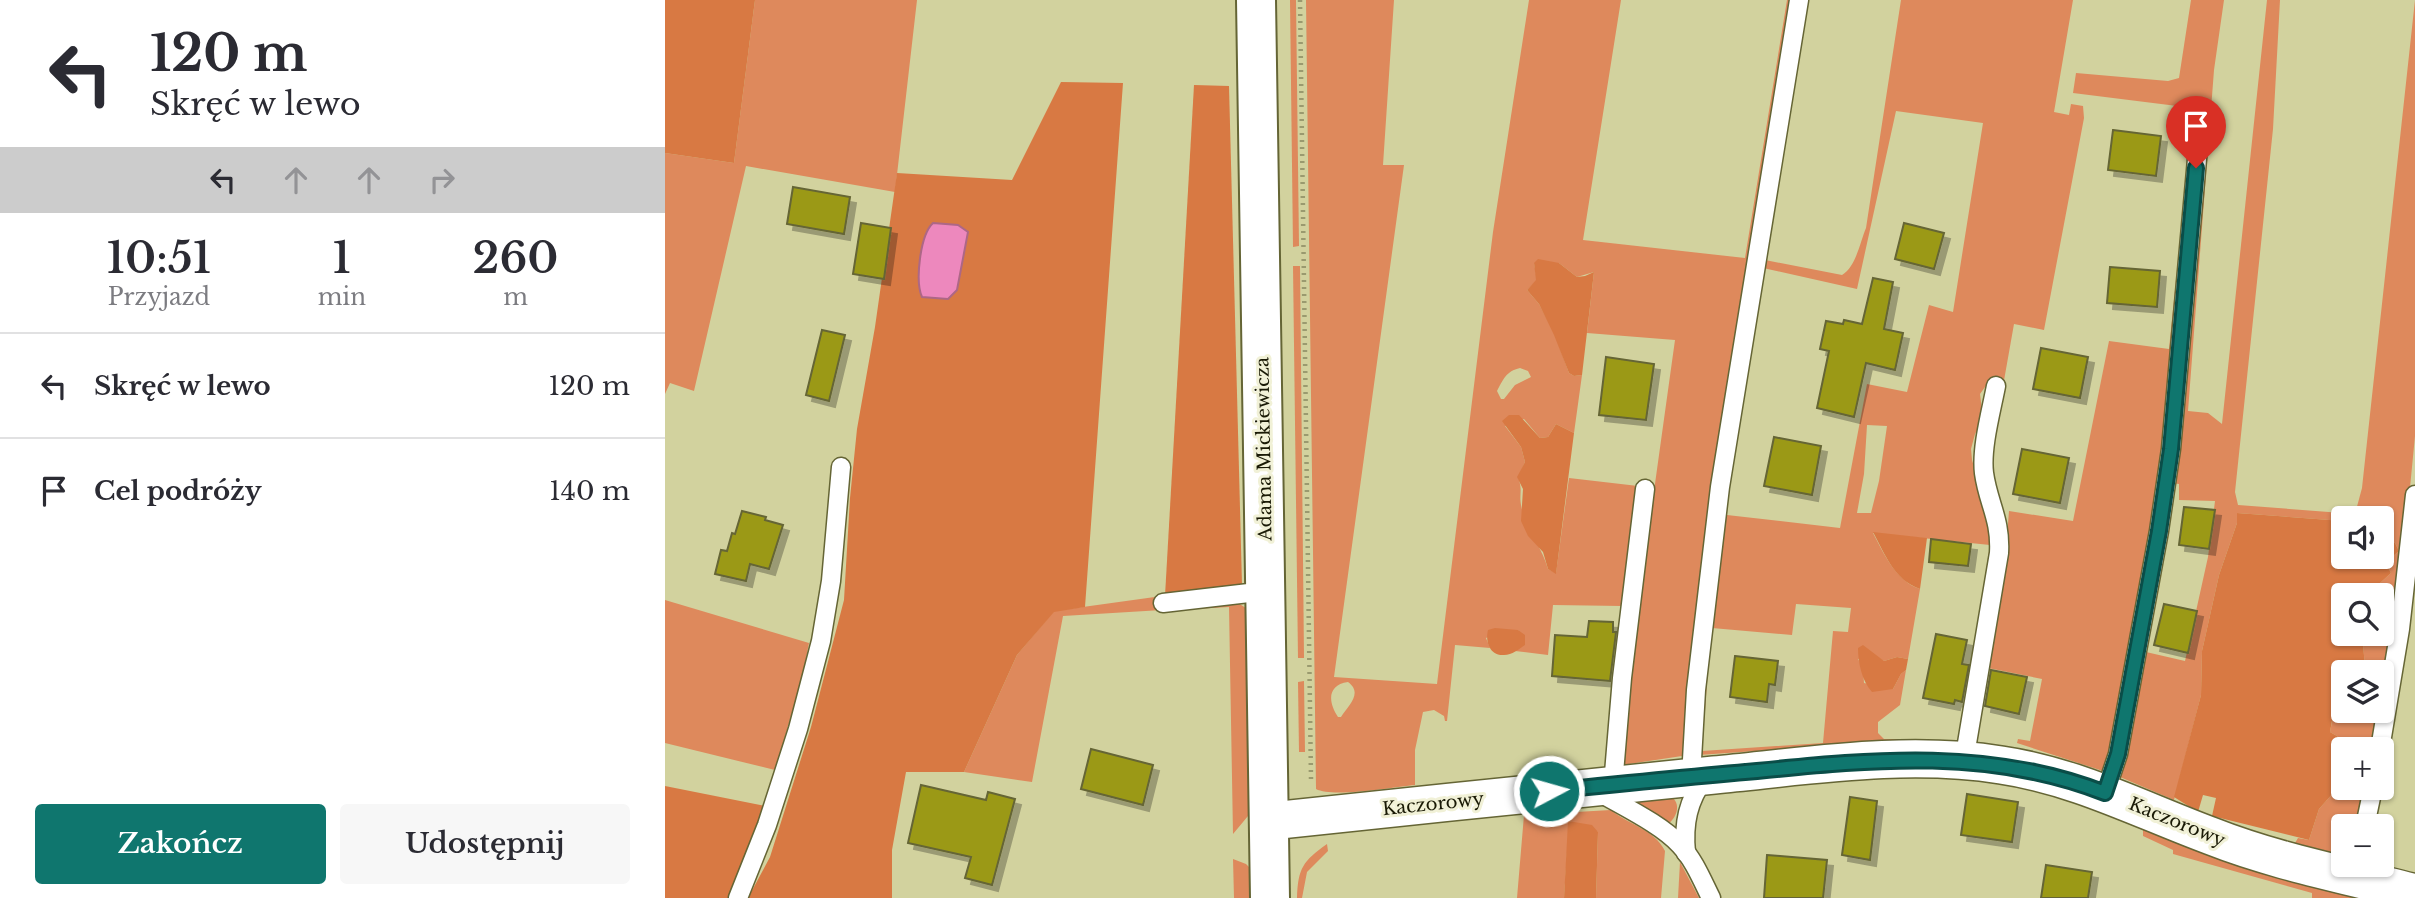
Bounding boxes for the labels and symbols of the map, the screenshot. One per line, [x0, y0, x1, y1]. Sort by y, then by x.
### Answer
pin [2166, 96, 2226, 168]
street label: Adama Mickiewicza [1251, 357, 1277, 542]
position arrow [1512, 754, 1586, 828]
street label: Kaczorowy [1381, 788, 1485, 820]
street label: Kaczorowy [2126, 793, 2229, 852]

